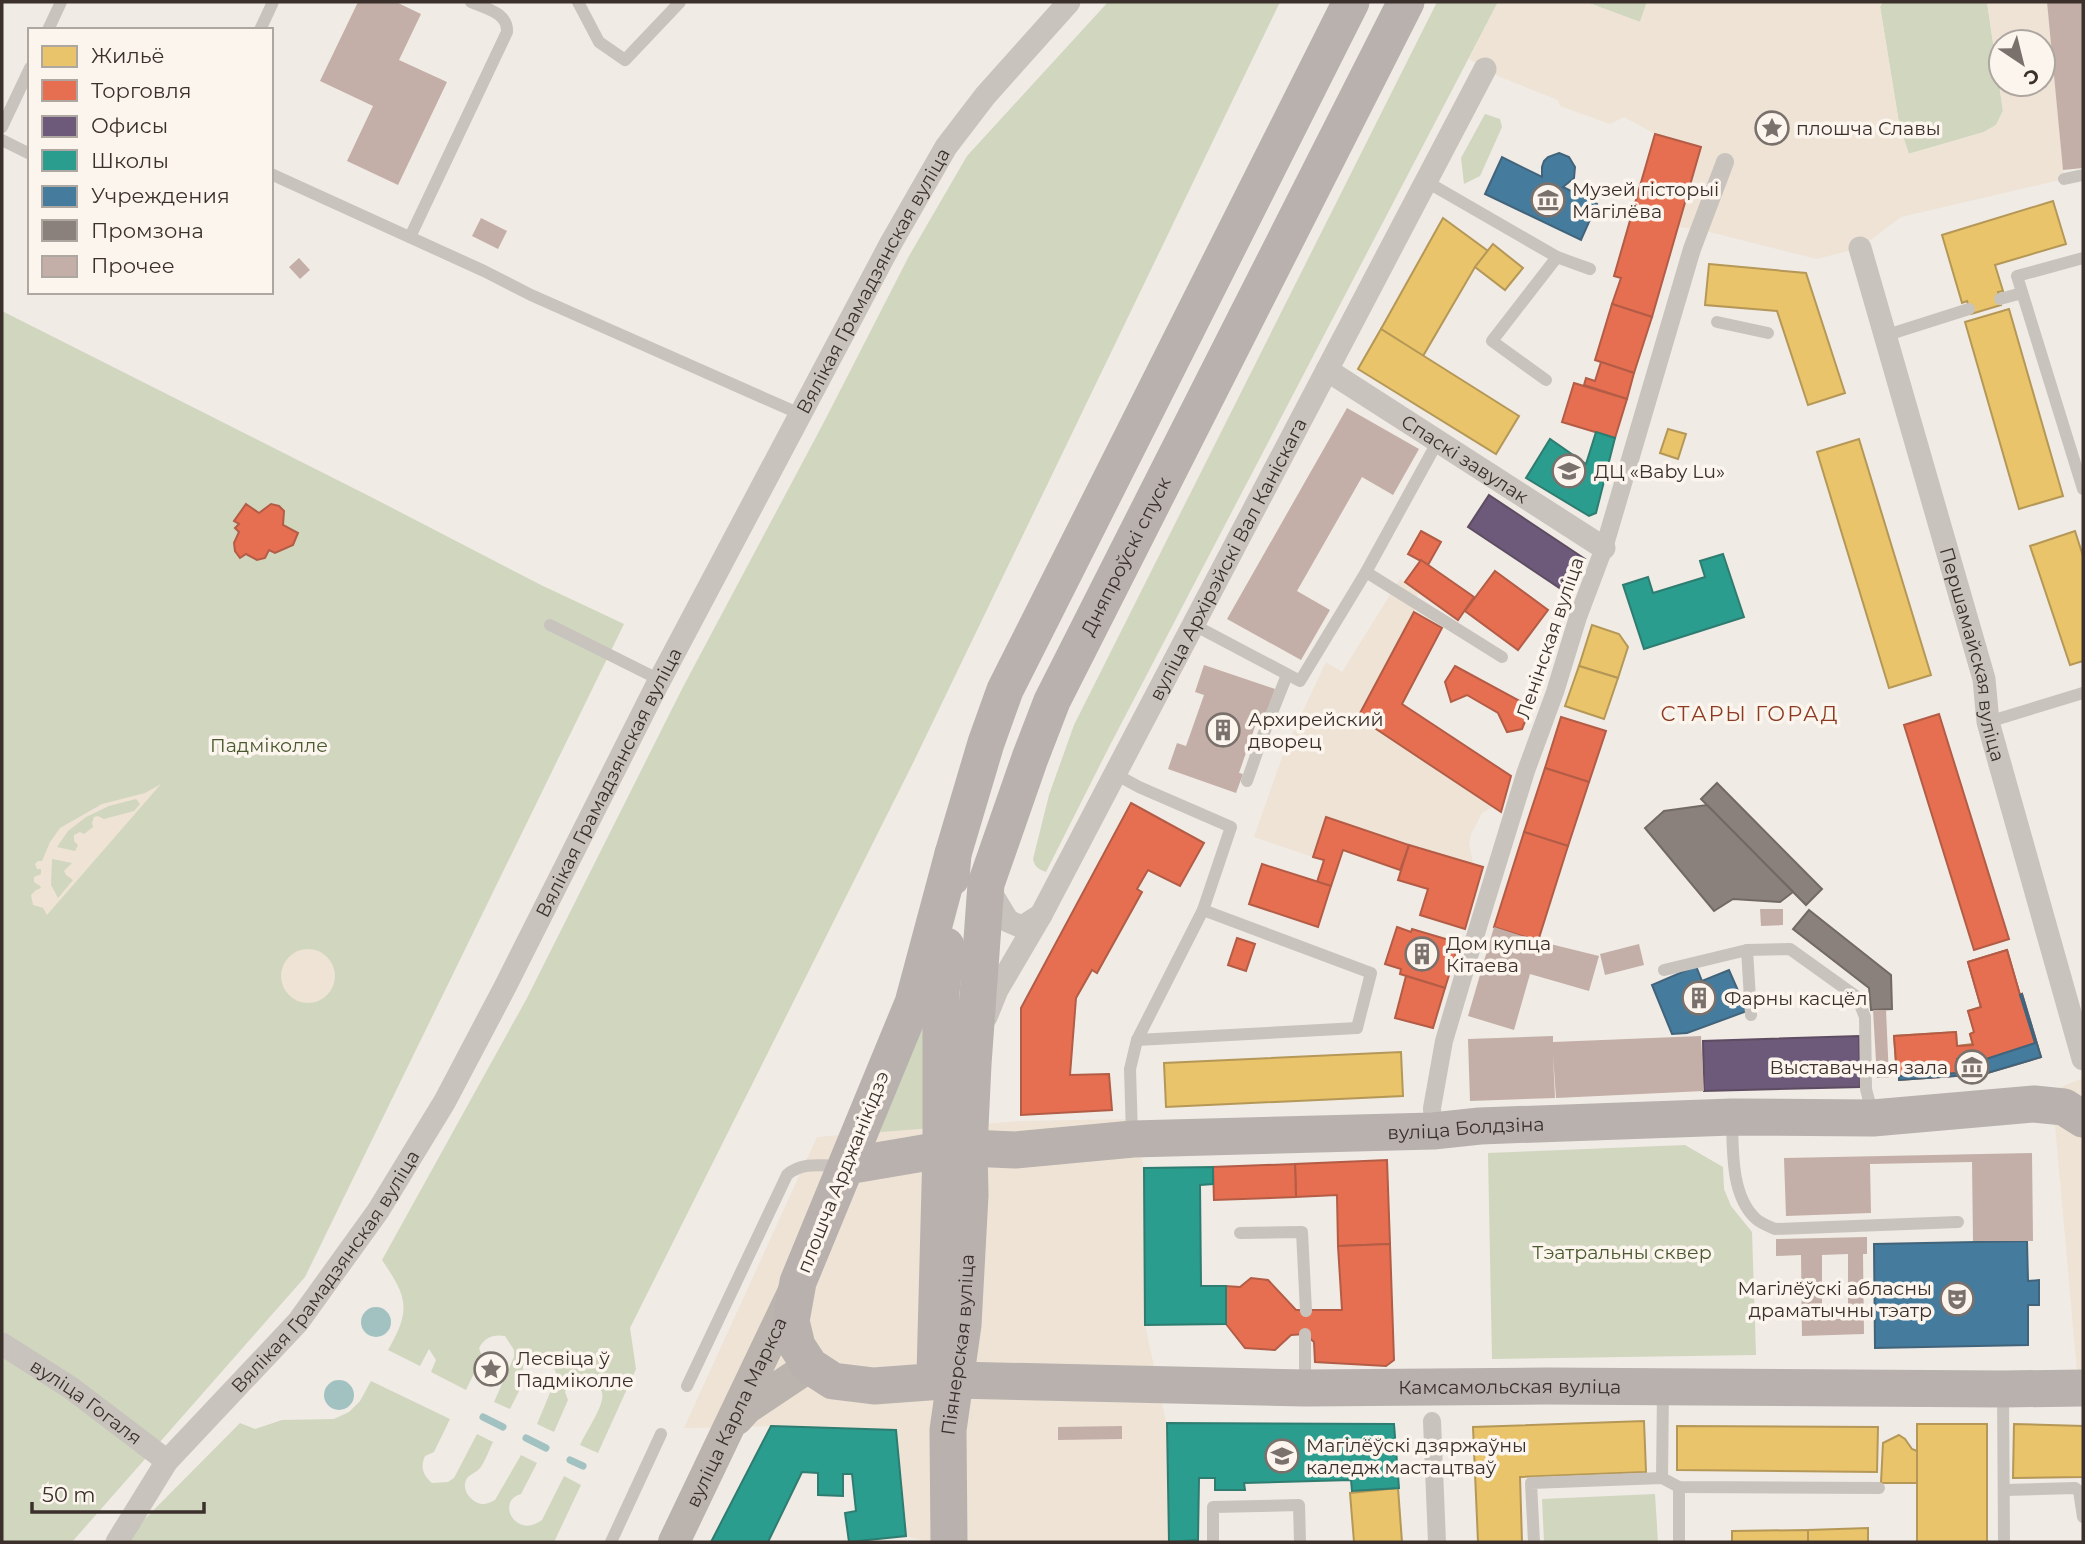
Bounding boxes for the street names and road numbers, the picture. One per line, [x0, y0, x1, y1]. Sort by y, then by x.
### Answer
street label: Вялікая Грамадзянская вуліца [791, 144, 955, 418]
street label: Спаскі завулак [1397, 409, 1533, 508]
street label: вуліца Архірэйскі Вал Каніскага [1144, 414, 1311, 704]
street label: Дняпроўскі спуск [1076, 473, 1175, 639]
street label: Першамайская вуліца [1935, 544, 2010, 764]
street label: Ленінская вуліца [1512, 554, 1588, 722]
street label: Вялікая Грамадзянская вуліца [531, 644, 686, 921]
street label: плошча Арджанікідзэ [792, 1068, 894, 1276]
street label: вуліца Болдзіна [1387, 1112, 1545, 1144]
street label: Вялікая Грамадзянская вуліца [226, 1146, 424, 1397]
street label: Піянерская вуліца [936, 1253, 978, 1437]
street label: вуліца Карла Маркса [681, 1313, 791, 1511]
street label: вуліца Гогаля [26, 1354, 147, 1449]
street label: Камсамольская вуліца [1398, 1374, 1621, 1399]

